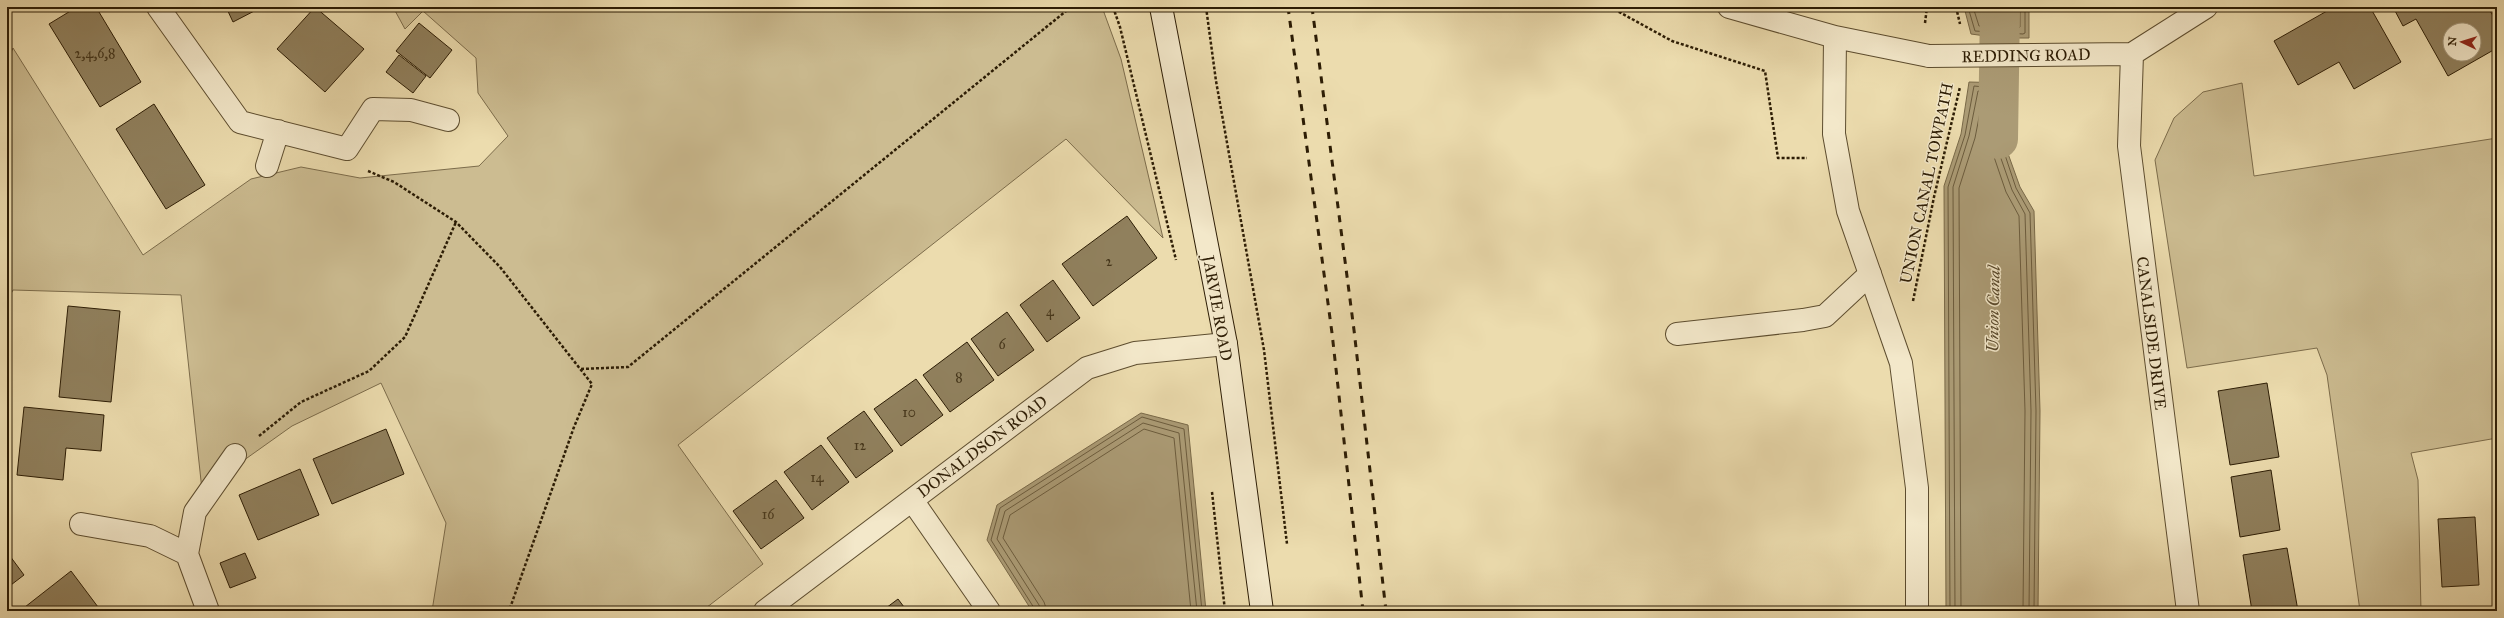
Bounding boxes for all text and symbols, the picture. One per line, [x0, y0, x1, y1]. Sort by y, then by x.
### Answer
north arrow [2442, 22, 2482, 62]
text: N [2446, 36, 2459, 46]
house number: 2,4,6,8 [74, 45, 116, 62]
street label: REDDING ROAD [1961, 45, 2091, 66]
street label: UNION CANAL TOWPATH [1896, 81, 1957, 285]
street label: JARVIE ROAD [1198, 252, 1236, 362]
house number: 2 [1106, 253, 1113, 270]
street label: CANALSIDE DRIVE [2133, 255, 2170, 411]
water label: Union Canal [1982, 264, 2005, 353]
house number: 4 [1046, 303, 1055, 320]
house number: 6 [998, 336, 1006, 353]
house number: 8 [955, 369, 963, 386]
street label: DONALDSON ROAD [914, 391, 1051, 501]
house number: 10 [902, 404, 916, 421]
house number: 12 [854, 437, 866, 454]
house number: 14 [810, 469, 825, 486]
house number: 16 [762, 506, 775, 523]

